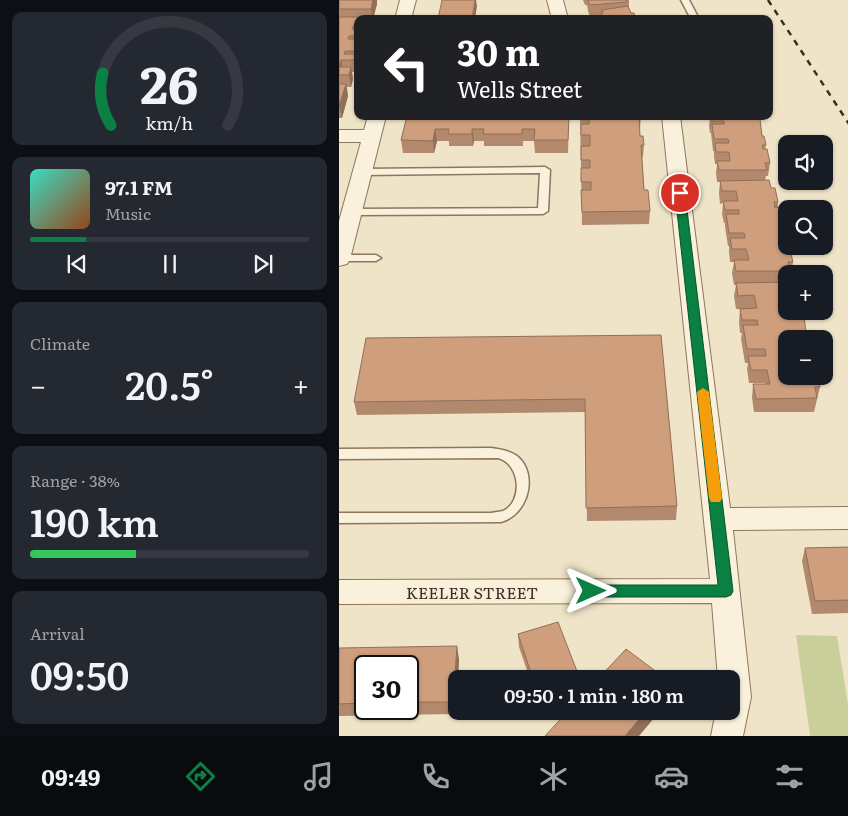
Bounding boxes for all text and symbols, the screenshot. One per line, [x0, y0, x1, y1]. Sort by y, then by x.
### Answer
text: 30 m [457, 25, 540, 77]
icon: left [374, 35, 439, 100]
text: 26 [140, 43, 199, 120]
text: Wells Street [457, 72, 582, 105]
text: km/h [146, 109, 193, 136]
map controls [778, 135, 833, 385]
button: sound [778, 135, 833, 190]
pin [659, 172, 701, 214]
text: 97.1 FM [105, 173, 173, 201]
icon: arrive [666, 179, 694, 207]
button: search [778, 200, 833, 255]
text: Music [105, 201, 151, 225]
icon: previous [63, 250, 91, 278]
icon: pause [156, 250, 184, 278]
icon: next [249, 250, 277, 278]
button: + [778, 265, 833, 320]
button: − [778, 330, 833, 385]
text: Climate [30, 331, 90, 355]
text: 20.5° [125, 355, 214, 412]
text: − [30, 363, 46, 405]
text: + [293, 363, 309, 405]
text: Range · 38% [30, 468, 120, 492]
text: 190 km [30, 492, 159, 549]
position arrow [564, 564, 616, 616]
street label: KEELER STREET [406, 580, 538, 604]
text: Arrival [30, 621, 85, 645]
text: 09:50 [30, 645, 129, 702]
speed limit sign: 30 [354, 655, 419, 720]
text: 09:50 · 1 min · 180 m [504, 681, 684, 709]
icon: directions [183, 759, 218, 794]
icon: music [301, 759, 336, 794]
icon: phone [418, 759, 453, 794]
icon: climate [536, 759, 571, 794]
icon: car [654, 759, 689, 794]
icon: filters [772, 759, 807, 794]
text: 09:49 [41, 760, 100, 793]

